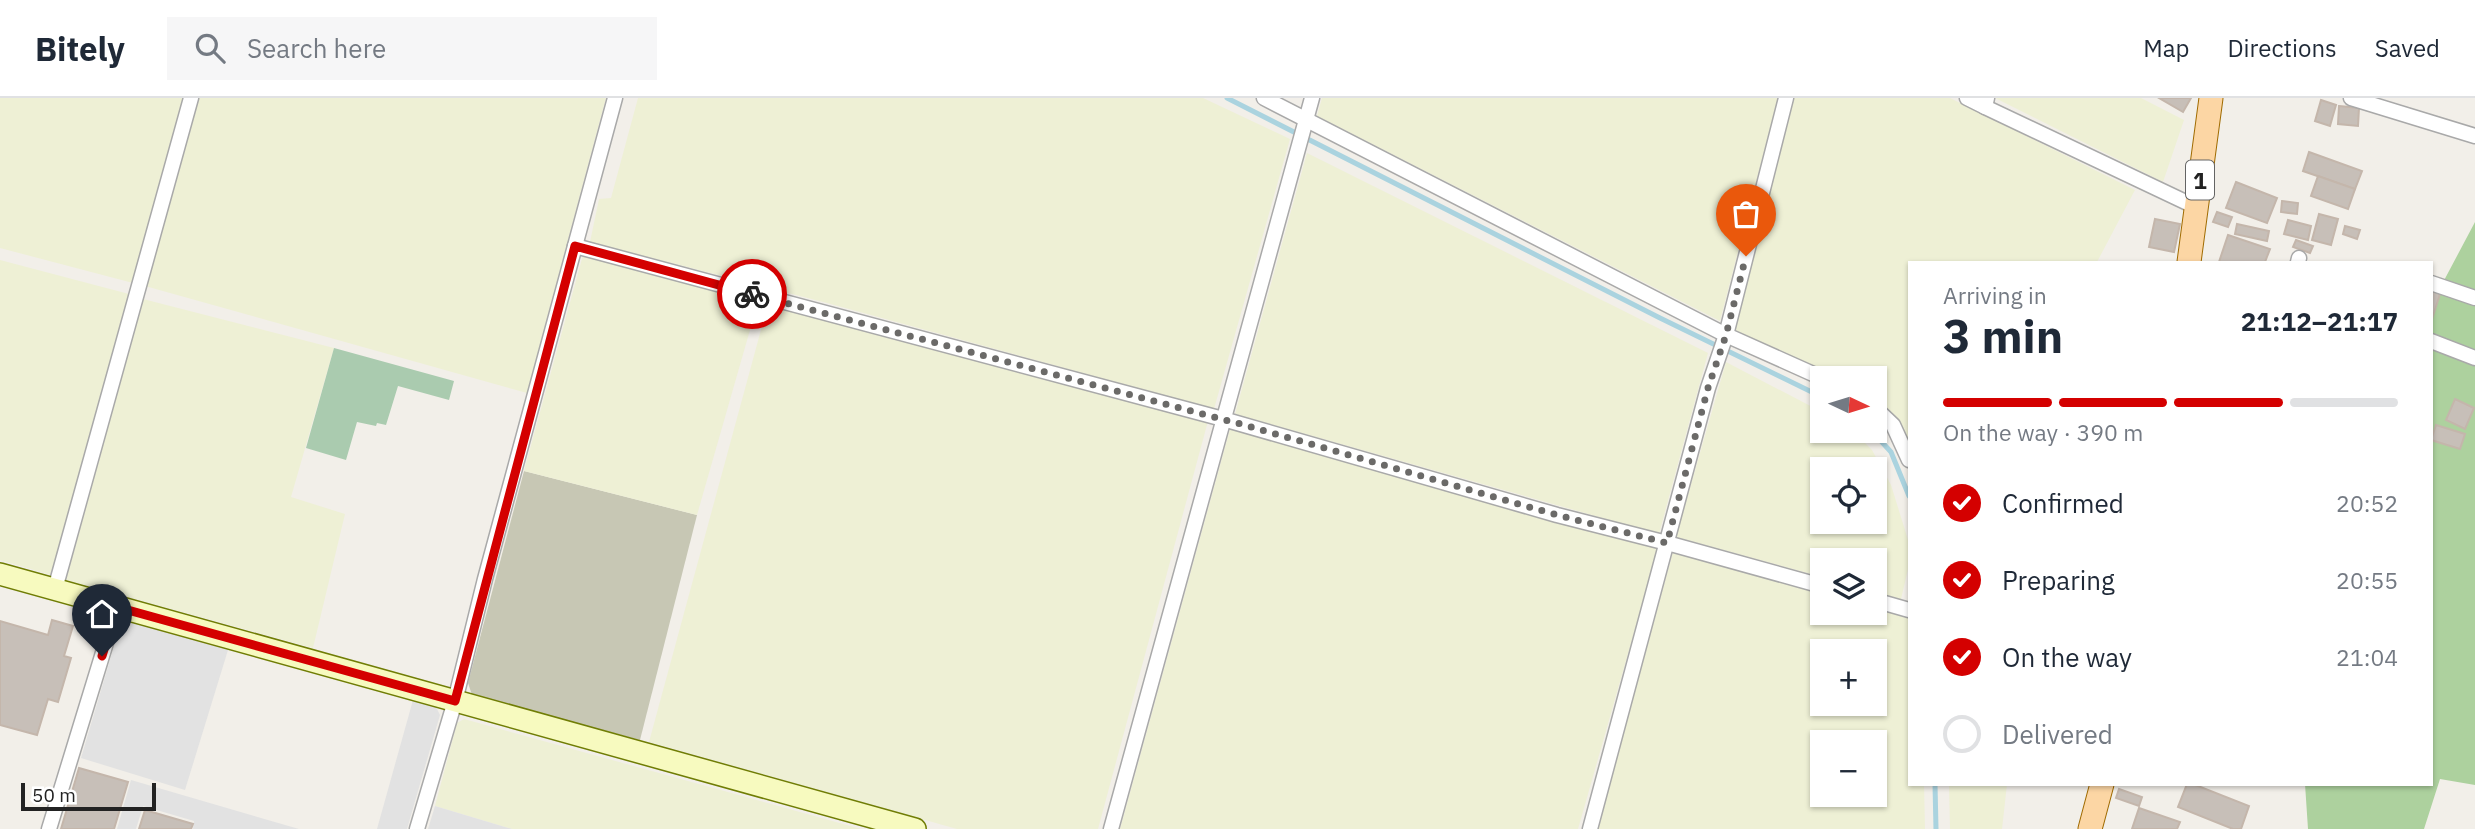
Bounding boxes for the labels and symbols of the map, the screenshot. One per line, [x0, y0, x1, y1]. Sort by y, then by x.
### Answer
road number: 1 [2186, 160, 2214, 200]
pin [1716, 184, 1776, 256]
courier [717, 259, 787, 329]
north arrow [1810, 366, 1886, 443]
pin [72, 584, 132, 656]
scale bar [21, 780, 156, 812]

